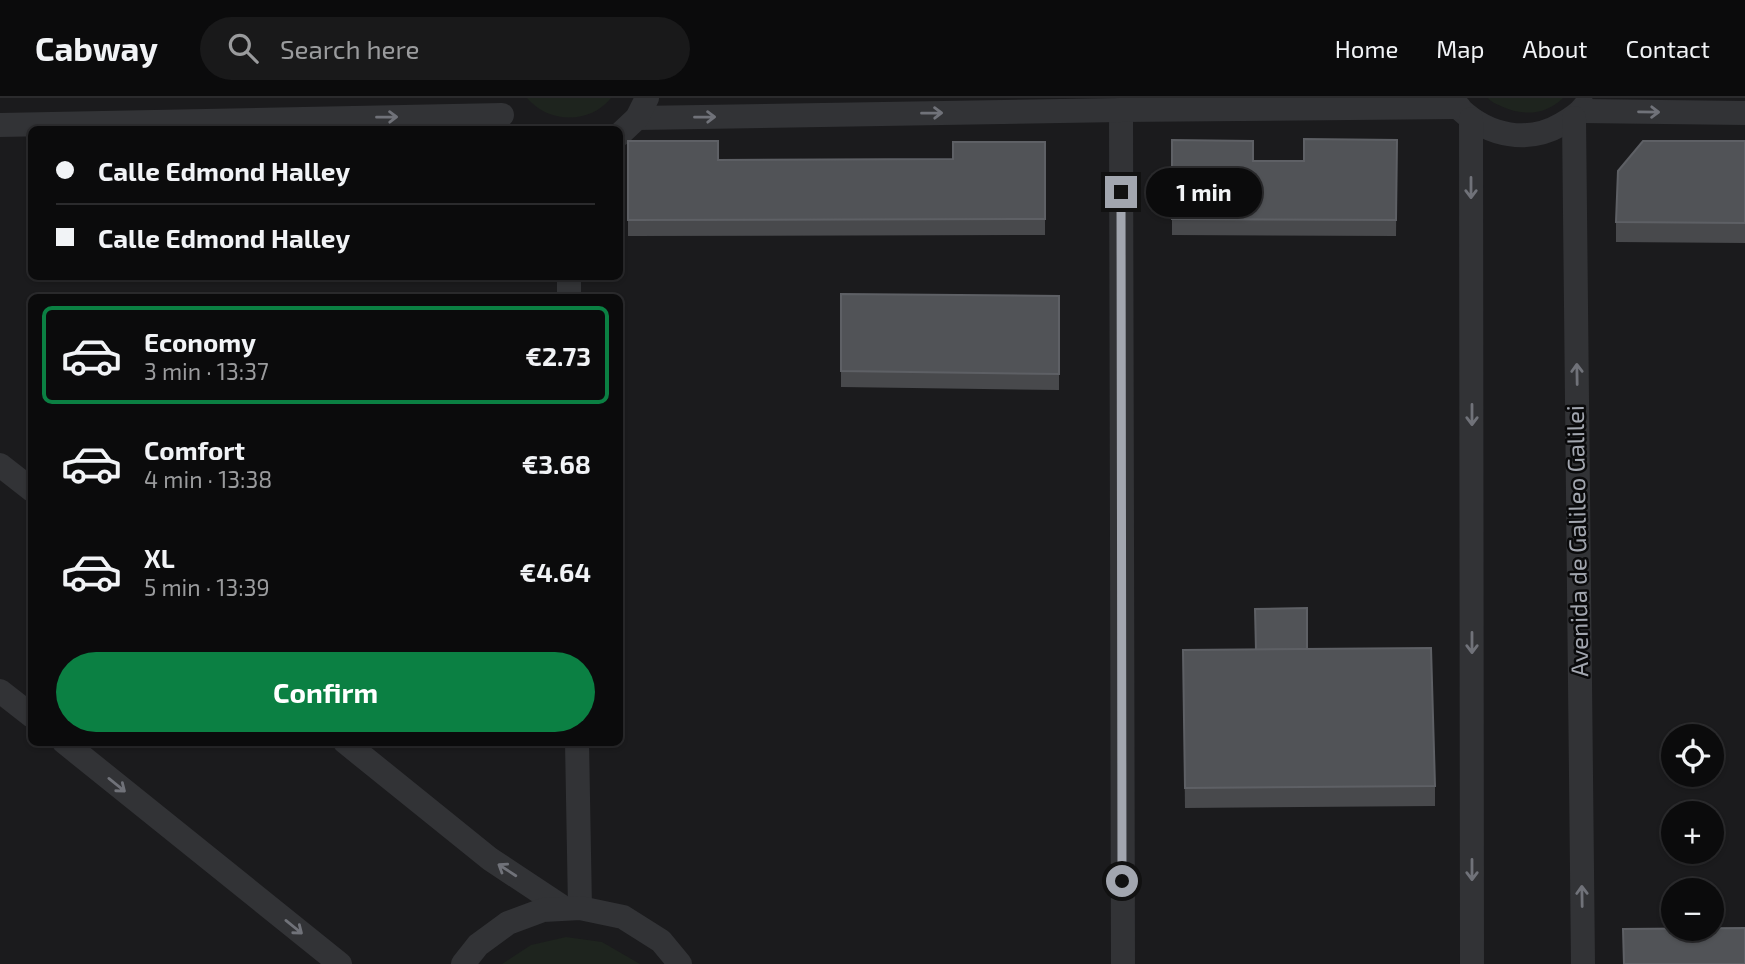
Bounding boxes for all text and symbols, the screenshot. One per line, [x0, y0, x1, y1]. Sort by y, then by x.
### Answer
search box [200, 17, 690, 80]
text: Cabway [35, 28, 158, 68]
icon: search [224, 29, 262, 67]
text: Search here [280, 33, 420, 64]
text: Home [1335, 34, 1398, 63]
text: Map [1436, 34, 1484, 63]
text: About [1522, 34, 1588, 63]
text: Contact [1626, 34, 1710, 63]
one-way arrow [1637, 105, 1660, 119]
one-way arrow [921, 106, 944, 120]
one-way arrow [375, 110, 398, 124]
one-way arrow [693, 110, 716, 124]
text: Calle Edmond Halley [98, 155, 350, 186]
callout: 1 min [1146, 168, 1261, 217]
route end [1105, 176, 1137, 208]
one-way arrow [1464, 176, 1478, 199]
text: 1 min [1176, 178, 1232, 206]
text: Calle Edmond Halley [98, 222, 350, 253]
icon: car [60, 324, 123, 387]
text: Economy [144, 326, 256, 357]
text: €2.73 [525, 340, 591, 371]
text: 3 min · 13:37 [144, 357, 269, 385]
one-way arrow [1570, 363, 1583, 386]
one-way arrow [1465, 403, 1479, 426]
street label: Avenida de Galileo Galilei [1560, 405, 1593, 677]
icon: car [60, 432, 123, 495]
text: Comfort [144, 434, 245, 465]
text: €3.68 [522, 448, 591, 479]
text: 4 min · 13:38 [144, 465, 272, 493]
icon: car [60, 540, 123, 603]
text: XL [144, 542, 175, 573]
text: €4.64 [519, 556, 591, 587]
text: 5 min · 13:39 [144, 573, 270, 601]
one-way arrow [1465, 631, 1479, 654]
button: Confirm [56, 652, 595, 732]
map controls [1661, 724, 1724, 941]
button: locate [1661, 724, 1724, 787]
one-way arrow [107, 777, 125, 792]
button: + [1661, 801, 1724, 864]
one-way arrow [1465, 858, 1479, 881]
one-way arrow [498, 863, 518, 877]
route start [1106, 865, 1138, 897]
button: − [1661, 878, 1724, 941]
one-way arrow [1575, 885, 1589, 908]
one-way arrow [285, 919, 303, 935]

